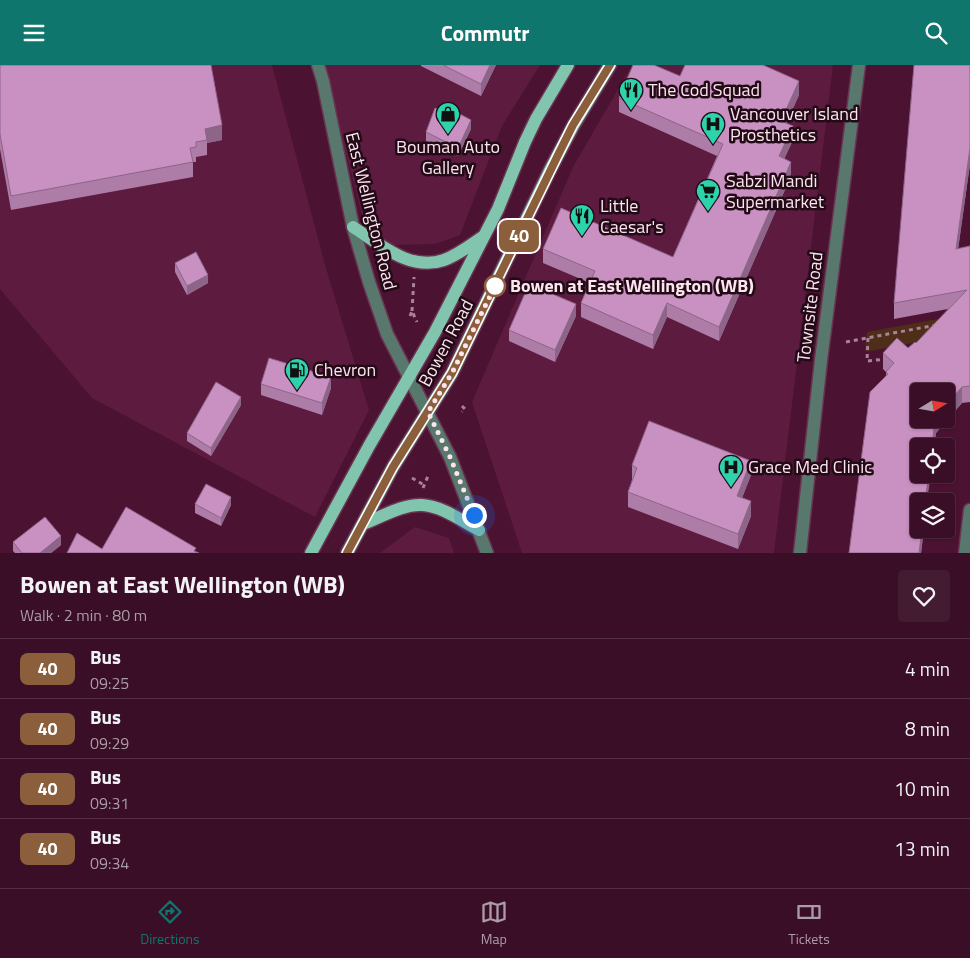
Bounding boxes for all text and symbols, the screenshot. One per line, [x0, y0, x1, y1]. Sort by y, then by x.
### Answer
text: Commutr [441, 16, 529, 50]
icon: menu [20, 19, 48, 47]
icon: search [922, 19, 950, 47]
place label: The Cod Squad [648, 76, 760, 103]
restaurant icon: The Cod Squad [618, 77, 644, 111]
place label: Vancouver Island Prosthetics [730, 100, 858, 148]
shop icon: Bouman Auto Gallery [435, 101, 461, 135]
hospital icon: Vancouver Island Prosthetics [700, 111, 726, 145]
street label: East Wellington Road [339, 129, 404, 293]
place label: Bouman Auto Gallery [396, 133, 500, 181]
place label: Sabzi Mandi Supermarket [726, 167, 825, 215]
supermarket icon: Sabzi Mandi Supermarket [695, 178, 721, 212]
place label: Little Caesar's [600, 192, 664, 240]
restaurant icon: Little Caesar's [569, 203, 595, 237]
line badge: 40 [496, 220, 542, 252]
text: 40 [509, 222, 529, 249]
street label: Townsite Road [789, 250, 830, 364]
place label: Bowen at East Wellington (WB) [510, 272, 754, 299]
marker: Bowen at East Wellington (WB) [484, 275, 506, 297]
street label: Bowen Road [411, 294, 480, 391]
place label: Chevron [314, 356, 376, 383]
fuel station icon: Chevron [284, 357, 310, 391]
north arrow [910, 383, 955, 427]
map controls [910, 383, 955, 538]
button: locate [910, 438, 955, 483]
place label: Grace Med Clinic [748, 453, 872, 480]
hospital icon: Grace Med Clinic [718, 454, 744, 488]
button: layers [910, 493, 955, 538]
your location [462, 503, 487, 528]
text: Bowen at East Wellington (WB) [20, 566, 345, 602]
button: heart [898, 570, 950, 622]
text: Walk · 2 min · 80 m [20, 603, 147, 627]
text: Bus [90, 642, 121, 671]
text: 4 min [905, 654, 950, 683]
text: 40 [37, 655, 58, 682]
text: 09:25 [90, 671, 129, 695]
text: Bus [90, 702, 121, 731]
text: 8 min [905, 714, 950, 743]
text: 40 [37, 715, 58, 742]
text: 09:29 [90, 731, 129, 755]
text: Bus [90, 762, 121, 791]
text: 10 min [894, 774, 950, 803]
text: 40 [37, 775, 58, 802]
text: 09:31 [90, 791, 129, 815]
text: Bus [90, 822, 121, 851]
text: 13 min [894, 834, 950, 863]
text: 40 [37, 835, 58, 862]
text: 09:34 [90, 851, 129, 875]
tab: Directions [140, 898, 200, 949]
tab: Map [480, 898, 508, 949]
tab: Tickets [788, 898, 830, 949]

